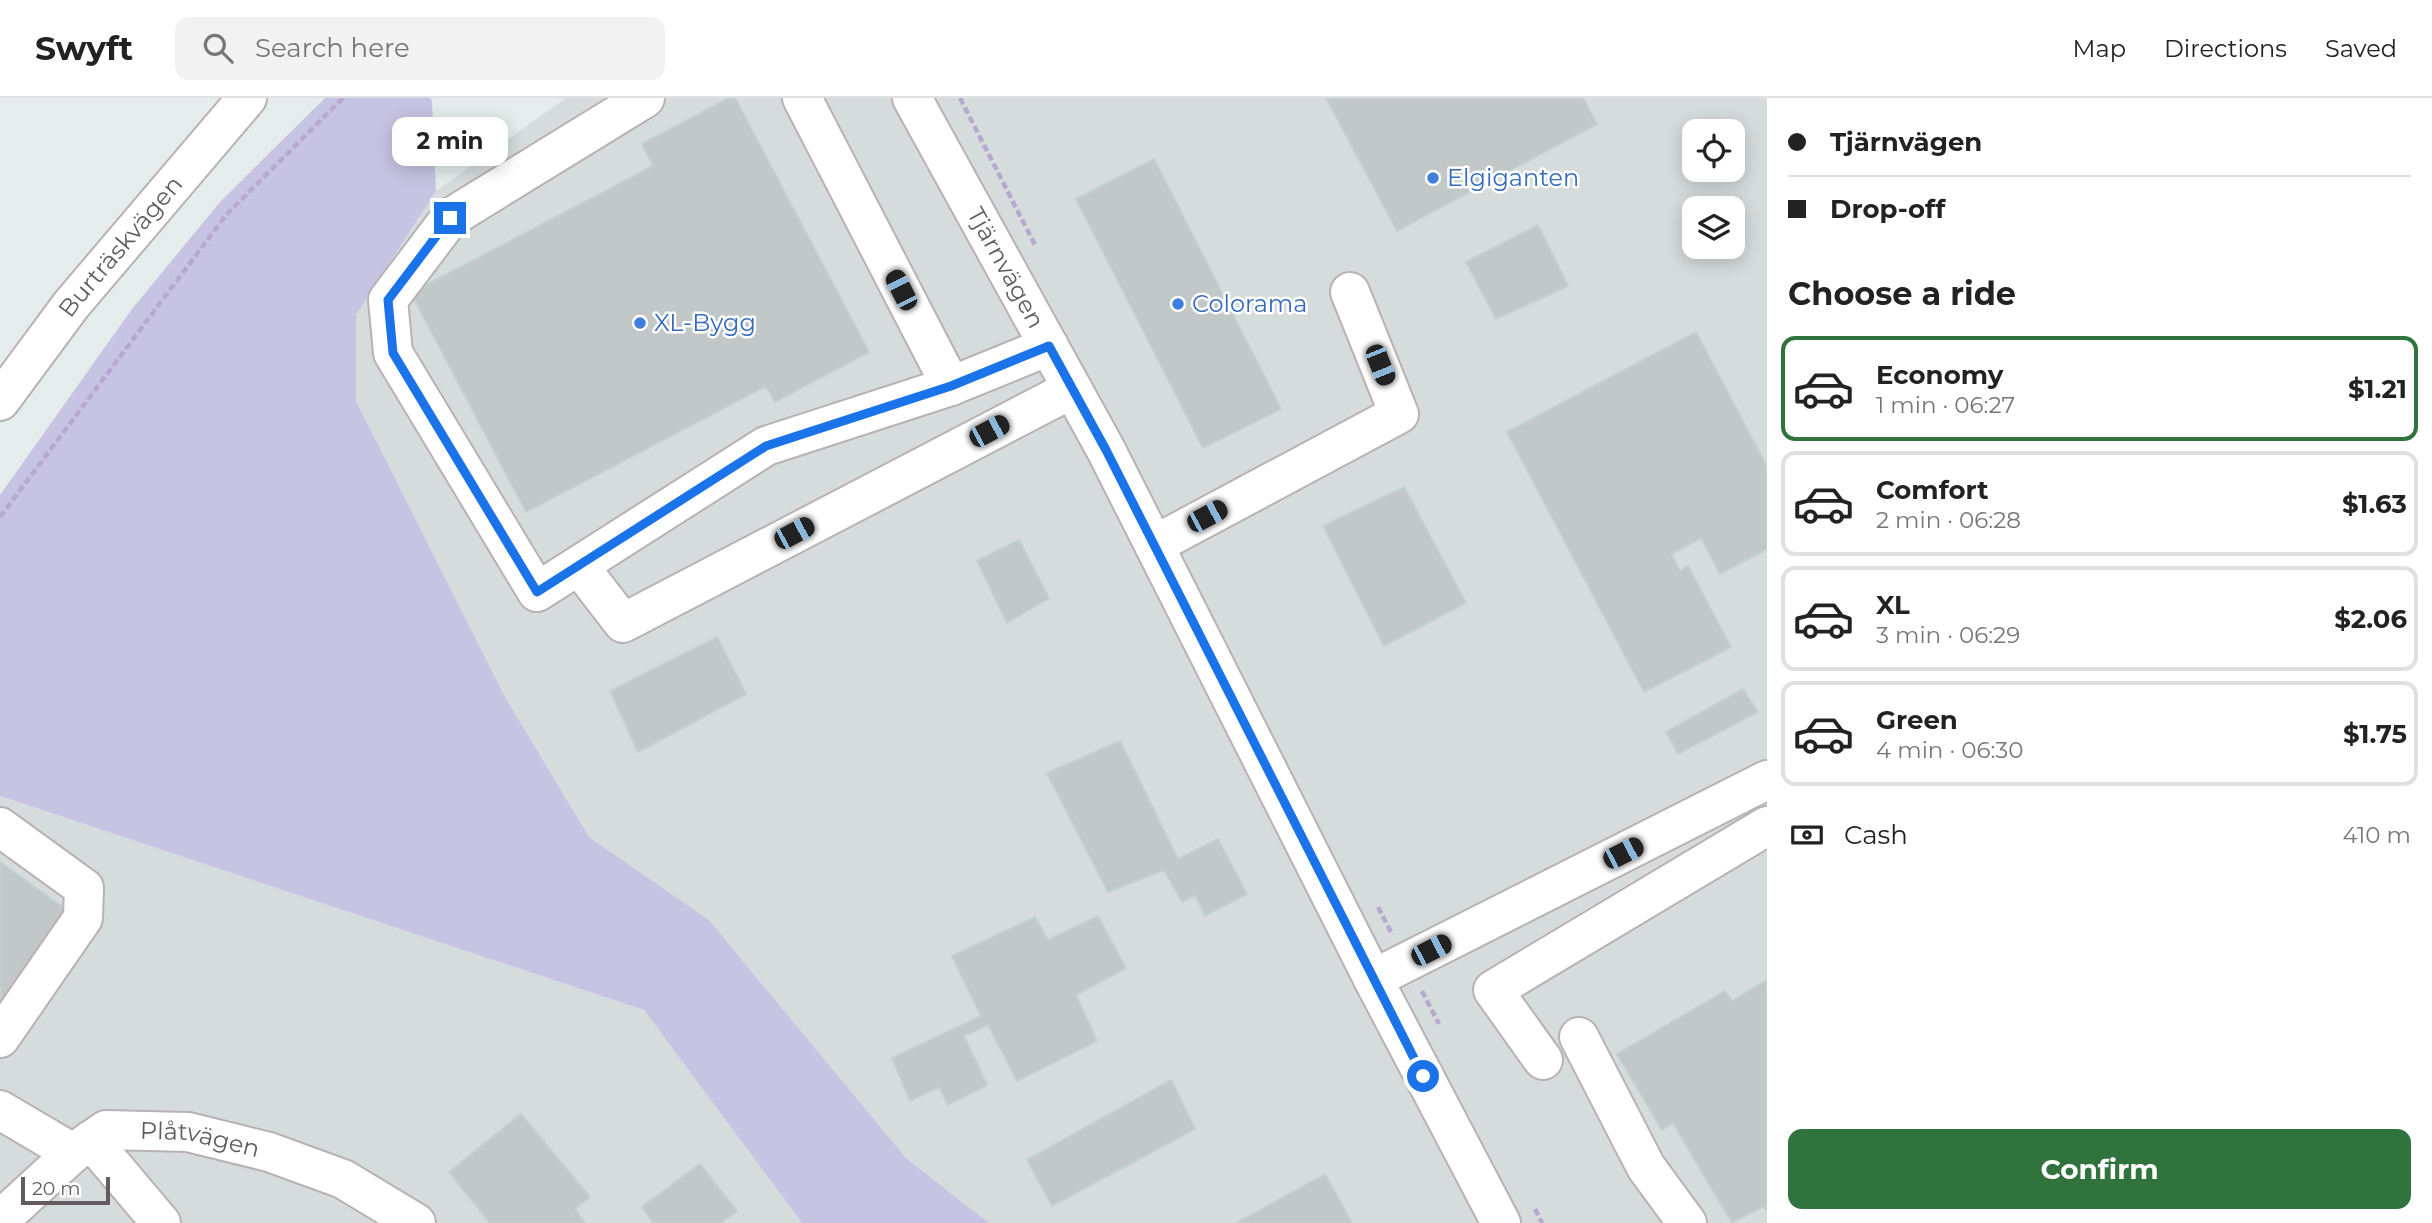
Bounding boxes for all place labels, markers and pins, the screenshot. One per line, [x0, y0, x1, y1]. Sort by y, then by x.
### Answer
place label: Elgiganten [1447, 163, 1579, 192]
marker: Elgiganten [1425, 170, 1441, 186]
place label: Colorama [1192, 289, 1307, 318]
marker: Colorama [1170, 296, 1186, 312]
place label: XL-Bygg [654, 308, 756, 337]
marker: XL-Bygg [632, 315, 648, 331]

